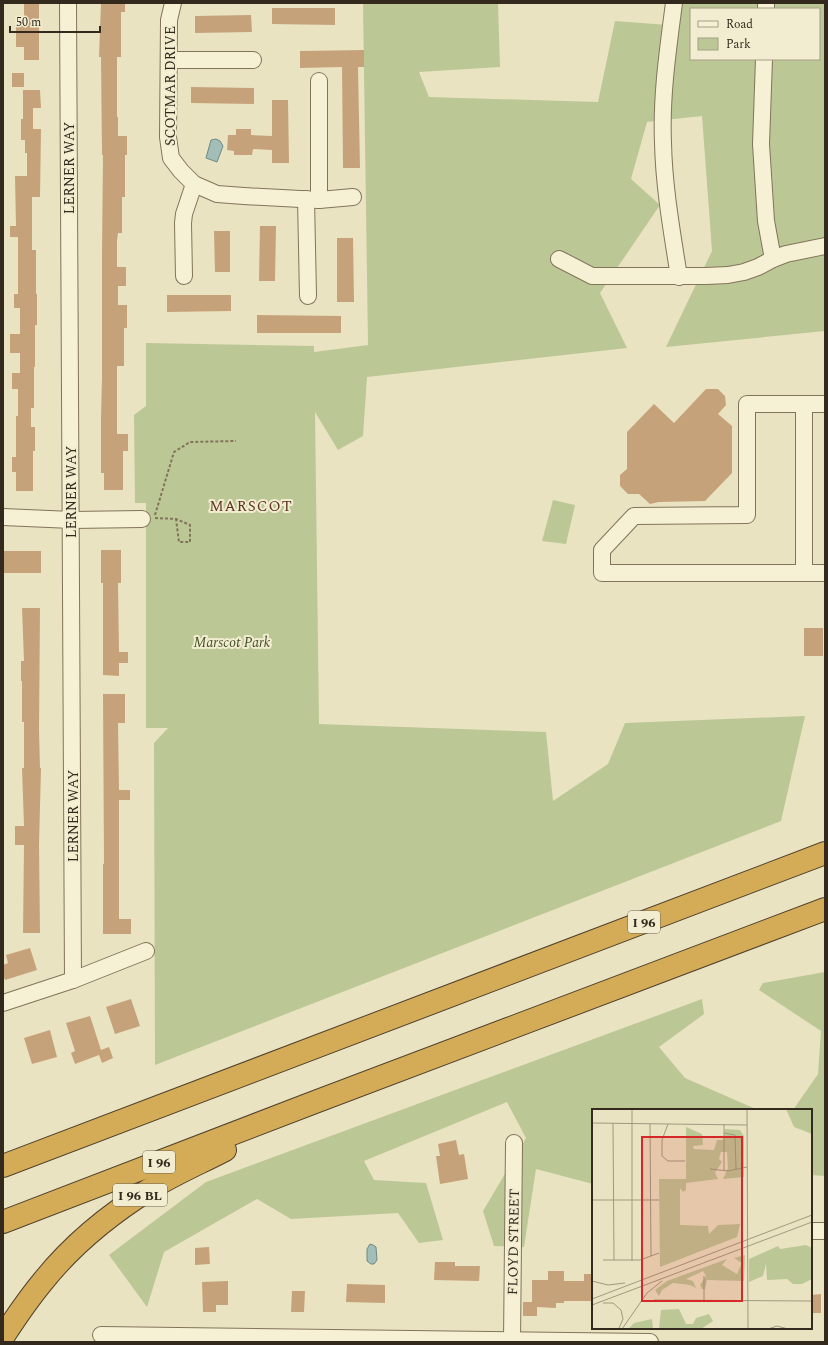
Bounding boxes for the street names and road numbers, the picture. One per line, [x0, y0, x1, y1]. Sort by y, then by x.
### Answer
street label: SCOTMAR DRIVE [160, 26, 181, 146]
street label: LERNER WAY [59, 122, 80, 214]
street label: LERNER WAY [61, 446, 82, 538]
street label: LERNER WAY [63, 770, 84, 862]
road number: I 96 [628, 911, 660, 933]
road number: I 96 [143, 1151, 175, 1173]
road number: I 96 BL [113, 1184, 167, 1206]
street label: FLOYD STREET [502, 1189, 525, 1295]

